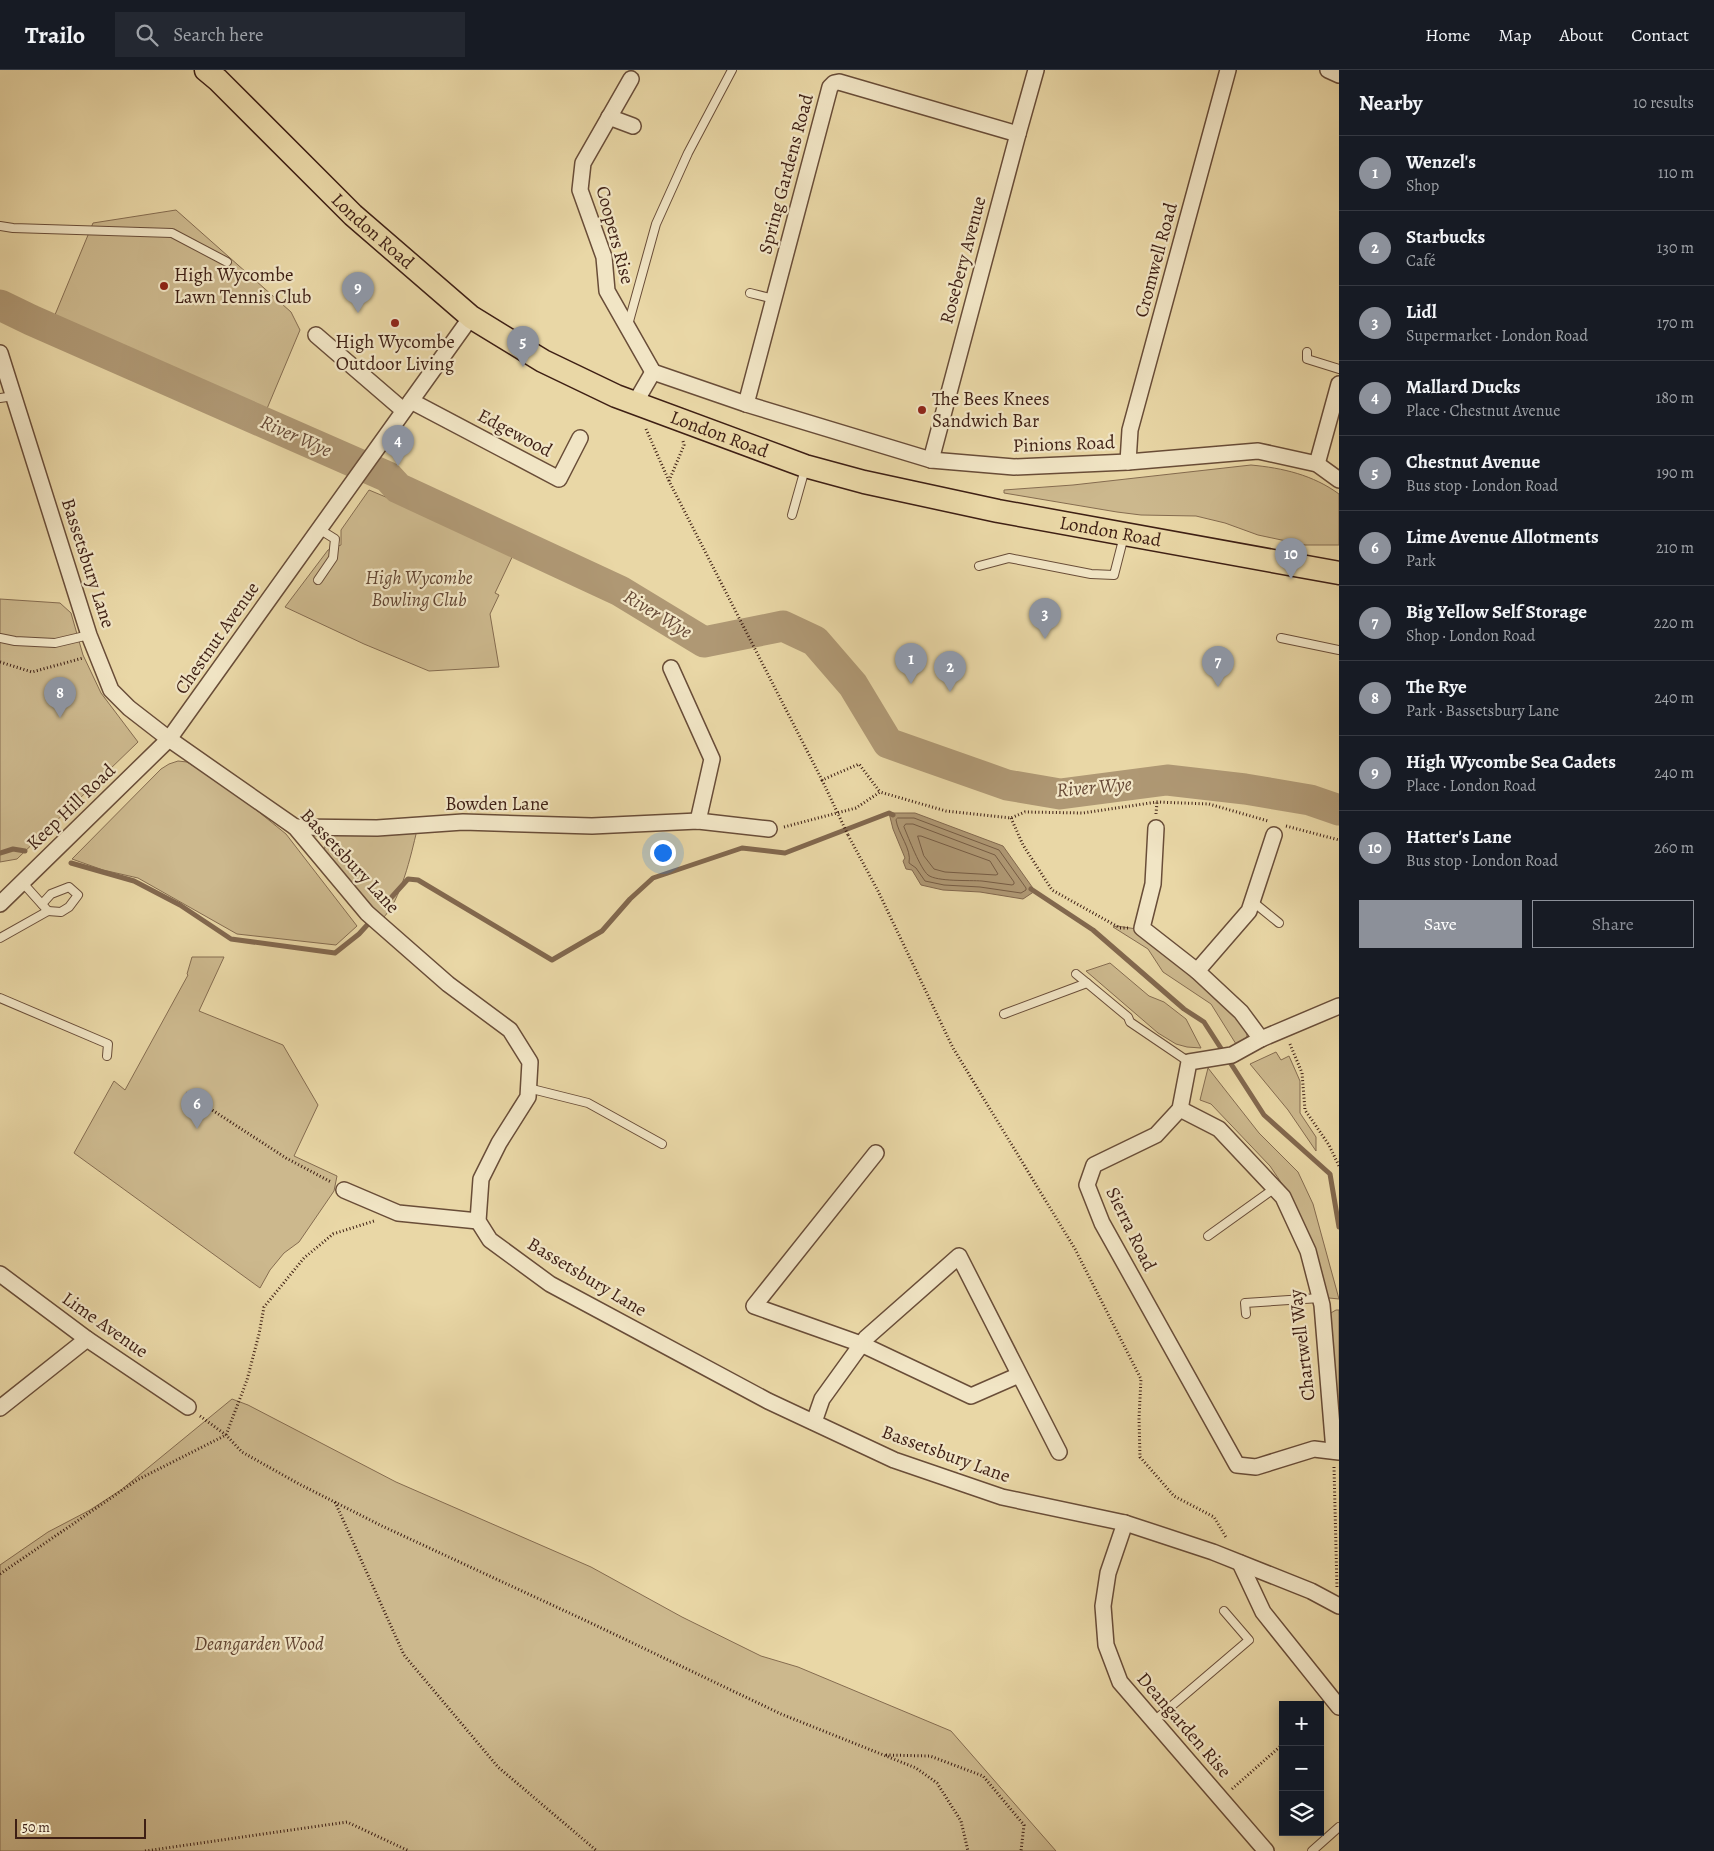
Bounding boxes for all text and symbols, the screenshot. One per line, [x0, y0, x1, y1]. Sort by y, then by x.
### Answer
search box [115, 12, 465, 57]
text: Trailo [25, 19, 85, 51]
icon: search [133, 21, 161, 49]
text: Search here [173, 22, 264, 48]
text: Home [1425, 23, 1470, 47]
text: Map [1498, 23, 1531, 47]
text: About [1559, 23, 1603, 47]
text: Contact [1631, 23, 1689, 47]
text: Nearby [1359, 89, 1422, 117]
street label: Spring Gardens Road [752, 90, 820, 257]
text: 10 results [1633, 92, 1694, 114]
text: Wenzel's [1406, 149, 1476, 175]
text: 1 [1372, 162, 1378, 184]
text: 110 m [1658, 162, 1694, 184]
text: Shop [1406, 175, 1439, 197]
street label: Coopers Rise [589, 183, 641, 287]
street label: London Road [325, 187, 420, 276]
street label: Rosebery Avenue [933, 193, 993, 327]
street label: Cromwell Road [1128, 199, 1184, 320]
text: Starbucks [1406, 224, 1485, 250]
text: 2 [1371, 237, 1379, 259]
text: 130 m [1657, 237, 1694, 259]
text: Café [1406, 250, 1436, 272]
place label: High Wycombe Lawn Tennis Club [174, 262, 311, 310]
pin: 9 [342, 272, 374, 313]
marker: High Wycombe Lawn Tennis Club [158, 280, 170, 292]
text: Lidl [1406, 299, 1437, 325]
text: 3 [1372, 312, 1378, 334]
text: 170 m [1657, 312, 1694, 334]
marker: High Wycombe Outdoor Living [389, 317, 401, 329]
text: Supermarket · London Road [1406, 325, 1588, 347]
pin: 5 [507, 326, 539, 367]
place label: High Wycombe Outdoor Living [335, 329, 455, 377]
text: Mallard Ducks [1406, 374, 1521, 400]
place label: The Bees Knees Sandwich Bar [932, 386, 1050, 434]
text: 4 [1371, 387, 1379, 409]
text: 180 m [1656, 387, 1694, 409]
text: Place · Chestnut Avenue [1406, 400, 1560, 422]
street label: Edgewood [473, 402, 558, 464]
street label: London Road [666, 404, 773, 465]
marker: The Bees Knees Sandwich Bar [916, 404, 928, 416]
water label: River Wye [256, 408, 336, 464]
pin: 4 [382, 425, 414, 466]
street label: Pinions Road [1012, 429, 1116, 459]
text: Chestnut Avenue [1406, 449, 1540, 475]
text: 5 [1372, 462, 1378, 484]
text: 190 m [1656, 462, 1694, 484]
text: Bus stop · London Road [1406, 475, 1558, 497]
street label: Bassetsbury Lane [55, 495, 121, 631]
street label: London Road [1058, 509, 1164, 554]
text: Lime Avenue Allotments [1406, 524, 1599, 550]
text: 6 [1371, 537, 1379, 559]
text: 210 m [1656, 537, 1694, 559]
pin: 10 [1275, 538, 1307, 579]
text: Park [1406, 550, 1436, 572]
park label: High Wycombe Bowling Club [365, 565, 473, 613]
street label: Chestnut Avenue [169, 577, 265, 699]
water label: River Wye [619, 583, 697, 645]
pin: 3 [1029, 598, 1061, 639]
text: Big Yellow Self Storage [1406, 599, 1587, 625]
text: 7 [1372, 612, 1378, 634]
text: 220 m [1654, 612, 1694, 634]
text: Shop · London Road [1406, 625, 1535, 647]
pin: 1 [895, 643, 927, 684]
pin: 7 [1202, 646, 1234, 687]
pin: 2 [934, 651, 966, 692]
text: The Rye [1406, 674, 1467, 700]
pin: 8 [44, 677, 76, 718]
text: 8 [1371, 687, 1379, 709]
text: 240 m [1654, 687, 1694, 709]
text: Park · Bassetsbury Lane [1406, 700, 1559, 722]
text: High Wycombe Sea Cadets [1406, 749, 1616, 775]
street label: Keep Hill Road [21, 757, 122, 856]
text: 9 [1371, 762, 1379, 784]
text: 240 m [1654, 762, 1694, 784]
water label: River Wye [1055, 770, 1133, 804]
text: Place · London Road [1406, 775, 1536, 797]
street label: Bowden Lane [445, 791, 549, 817]
street label: Bassetsbury Lane [294, 803, 406, 919]
text: Hatter's Lane [1406, 824, 1512, 850]
text: 10 [1368, 837, 1382, 859]
text: 260 m [1654, 837, 1694, 859]
your location [650, 840, 676, 866]
text: Bus stop · London Road [1406, 850, 1558, 872]
button: Save [1359, 900, 1522, 948]
button: Share [1532, 900, 1694, 948]
pin: 6 [181, 1088, 213, 1129]
street label: Sierra Road [1100, 1183, 1163, 1276]
street label: Bassetsbury Lane [522, 1231, 652, 1323]
street label: Lime Avenue [57, 1286, 153, 1364]
street label: Chartwell Way [1282, 1287, 1322, 1402]
street label: Bassetsbury Lane [878, 1419, 1014, 1489]
park label: Deangarden Wood [194, 1631, 324, 1657]
street label: Deangarden Rise [1131, 1667, 1237, 1783]
map controls [1279, 1701, 1324, 1836]
button: + [1279, 1701, 1324, 1746]
button: − [1279, 1746, 1324, 1791]
button: layers [1279, 1791, 1324, 1836]
scale bar [15, 1816, 146, 1839]
text: 50 m [22, 1818, 50, 1837]

